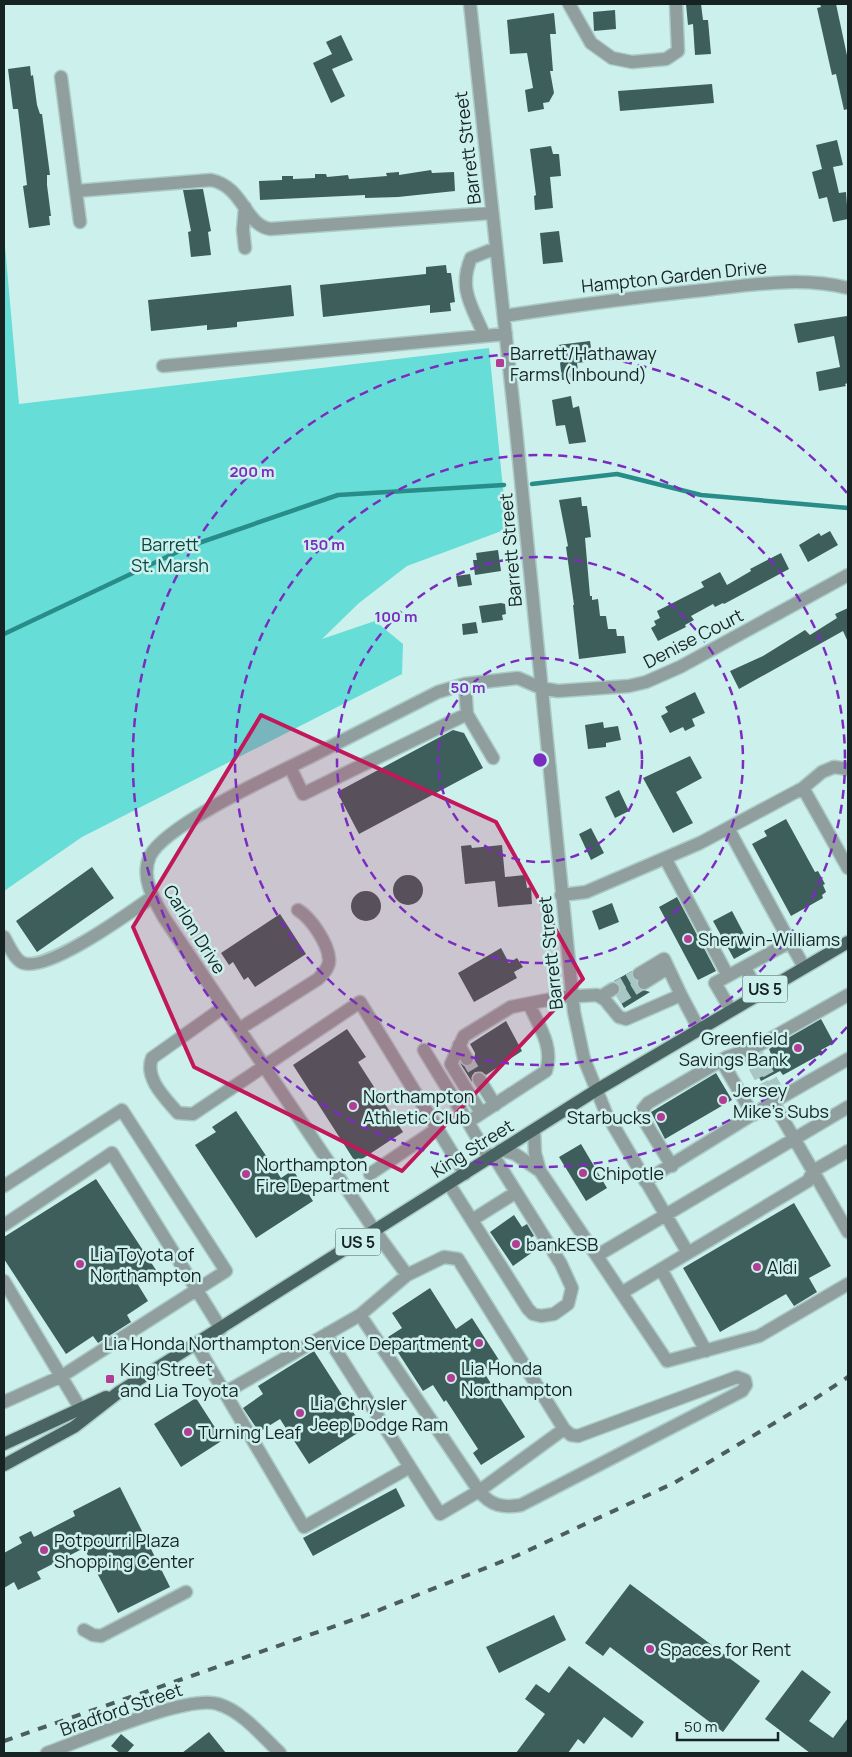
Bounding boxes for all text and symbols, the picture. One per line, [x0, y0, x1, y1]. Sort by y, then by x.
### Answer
street label: Barrett Street [448, 90, 486, 206]
street label: Hampton Garden Drive [580, 254, 768, 298]
place label: Barrett/Hathaway Farms (Inbound) [510, 341, 657, 386]
marker: Barrett/Hathaway Farms (Inbound) [494, 357, 506, 369]
text: 200 m [229, 461, 275, 482]
street label: Barrett Street [493, 492, 527, 608]
park label: Barrett St. Marsh [131, 532, 209, 577]
text: 150 m [303, 534, 345, 555]
street label: Denise Court [639, 603, 747, 673]
text: 100 m [375, 606, 417, 627]
text: 50 m [450, 677, 486, 698]
centre of rings [531, 751, 549, 769]
street label: Carlon Drive [158, 880, 232, 978]
street label: Barrett Street [532, 895, 568, 1011]
place label: Sherwin-Williams [698, 927, 840, 951]
marker: Sherwin-Williams [682, 933, 694, 945]
road number: US 5 [742, 976, 788, 1002]
place label: Greenfield Savings Bank [679, 1026, 789, 1071]
marker: Greenfield Savings Bank [792, 1042, 804, 1054]
place label: Jersey Mike's Subs [733, 1078, 829, 1123]
place label: Northampton Athletic Club [363, 1084, 474, 1129]
marker: Jersey Mike's Subs [717, 1094, 729, 1106]
marker: Northampton Athletic Club [347, 1100, 359, 1112]
place label: Starbucks [567, 1105, 651, 1129]
marker: Starbucks [655, 1111, 667, 1123]
street label: King Street [426, 1113, 518, 1183]
place label: Northampton Fire Department [256, 1152, 390, 1197]
place label: Chipotle [593, 1161, 664, 1185]
marker: Chipotle [577, 1167, 589, 1179]
marker: Northampton Fire Department [240, 1168, 252, 1180]
road number: US 5 [336, 1228, 380, 1256]
place label: bankESB [526, 1232, 598, 1256]
marker: bankESB [510, 1238, 522, 1250]
place label: Lia Toyota of Northampton [90, 1242, 201, 1287]
place label: Aldi [767, 1255, 797, 1279]
marker: Lia Toyota of Northampton [74, 1258, 86, 1270]
marker: Aldi [751, 1261, 763, 1273]
place label: Lia Honda Northampton Service Department [104, 1331, 469, 1355]
marker: Lia Honda Northampton Service Department [473, 1337, 485, 1349]
place label: Lia Honda Northampton [461, 1356, 572, 1401]
place label: King Street and Lia Toyota [120, 1357, 238, 1402]
marker: Lia Honda Northampton [445, 1372, 457, 1384]
marker: King Street and Lia Toyota [104, 1373, 116, 1385]
place label: Lia Chrysler Jeep Dodge Ram [310, 1391, 448, 1436]
marker: Lia Chrysler Jeep Dodge Ram [294, 1407, 306, 1419]
place label: Turning Leaf [198, 1420, 301, 1444]
marker: Turning Leaf [182, 1426, 194, 1438]
place label: Potpourri Plaza Shopping Center [54, 1528, 195, 1573]
marker: Potpourri Plaza Shopping Center [38, 1544, 50, 1556]
place label: Spaces for Rent [660, 1637, 791, 1661]
marker: Spaces for Rent [644, 1643, 656, 1655]
street label: Bradford Street [57, 1677, 185, 1741]
scale bar [677, 1710, 778, 1742]
text: 50 m [684, 1716, 718, 1737]

